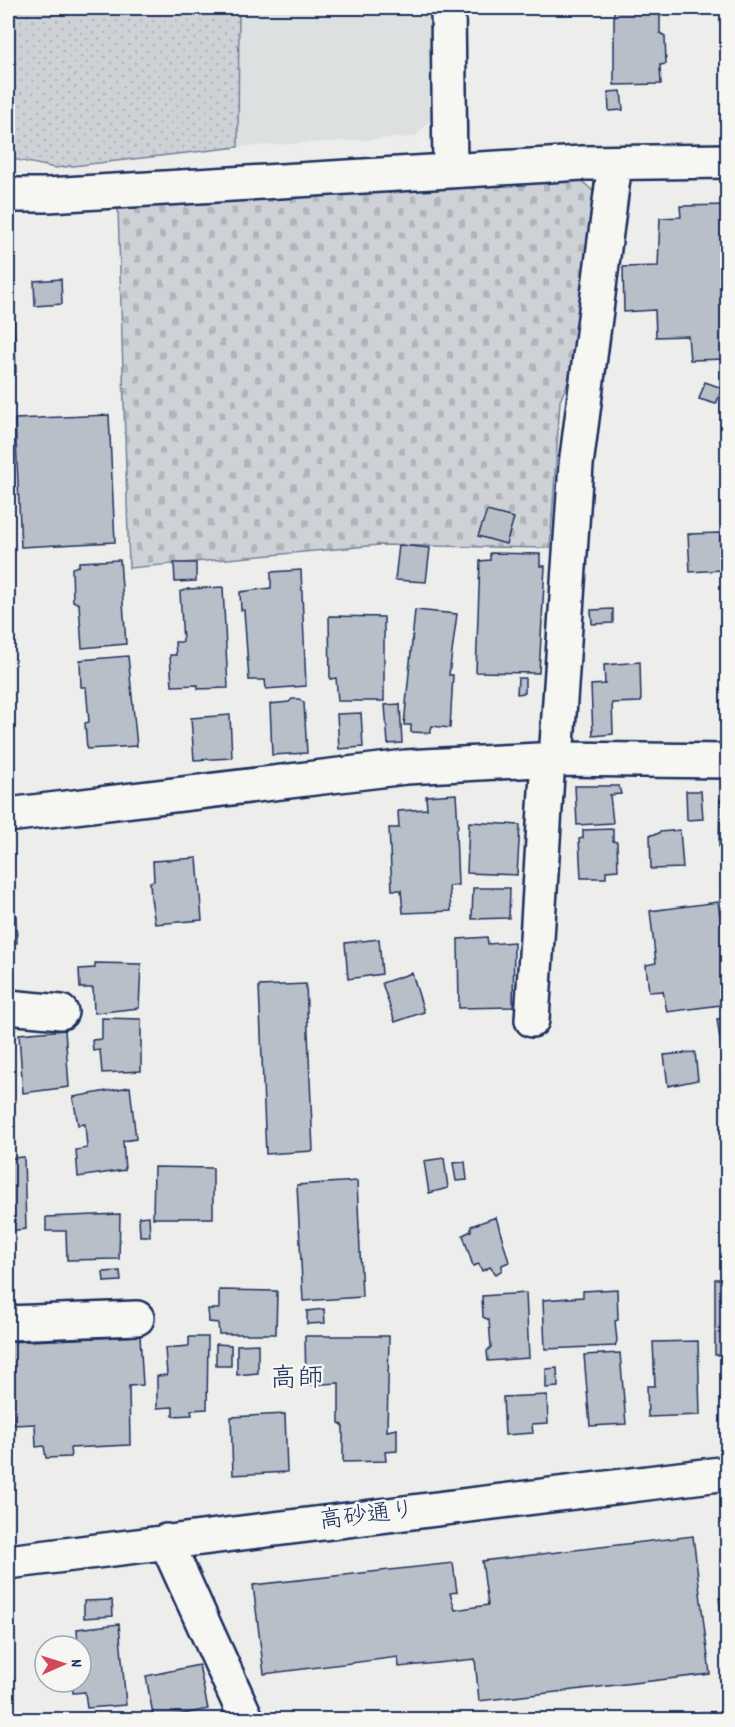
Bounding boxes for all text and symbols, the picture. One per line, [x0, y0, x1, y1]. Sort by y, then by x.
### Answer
district label: 高師 [270, 1361, 324, 1400]
street label: 高砂通り [317, 1494, 417, 1540]
north arrow [33, 1634, 93, 1694]
text: N [64, 1659, 87, 1668]

